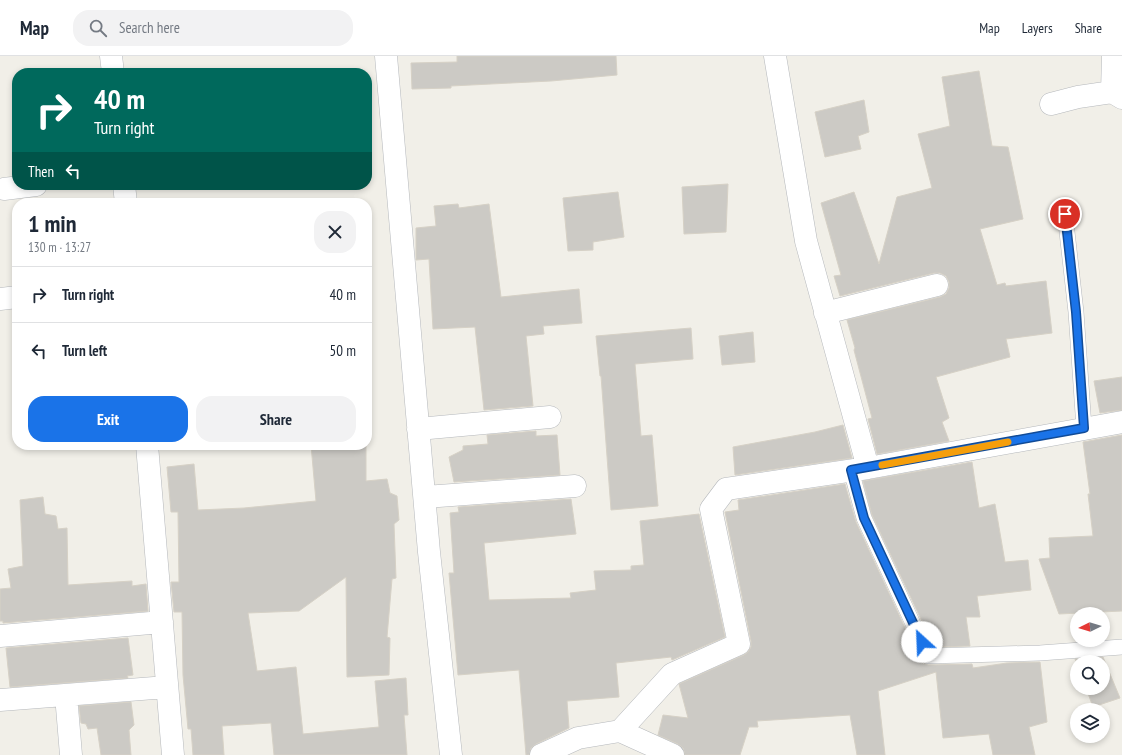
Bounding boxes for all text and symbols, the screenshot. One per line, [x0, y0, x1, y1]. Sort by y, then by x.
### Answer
search box [73, 10, 353, 46]
text: Map [20, 16, 49, 40]
icon: search [87, 17, 109, 39]
text: Search here [119, 18, 180, 37]
text: Map [979, 19, 1000, 37]
text: Layers [1022, 19, 1053, 37]
text: Share [1075, 19, 1102, 37]
text: 40 m [94, 80, 145, 117]
icon: right [28, 84, 80, 136]
text: Turn right [94, 116, 154, 139]
icon: left [62, 160, 84, 182]
text: Then [28, 162, 54, 181]
pin [1048, 197, 1082, 231]
icon: arrive [1054, 203, 1076, 225]
text: 1 min [28, 208, 76, 239]
button: close [314, 211, 356, 253]
text: 130 m · 13:27 [28, 239, 91, 256]
icon: right [28, 284, 50, 306]
text: Turn right [62, 285, 114, 304]
text: 40 m [330, 285, 356, 304]
icon: left [28, 340, 50, 362]
text: Turn left [62, 341, 107, 360]
text: 50 m [330, 341, 356, 360]
button: Exit [28, 396, 188, 442]
button: Share [196, 396, 356, 442]
north arrow [1070, 607, 1110, 647]
map controls [1070, 607, 1110, 743]
position arrow [901, 621, 943, 663]
button: search [1070, 655, 1110, 695]
button: layers [1070, 703, 1110, 743]

